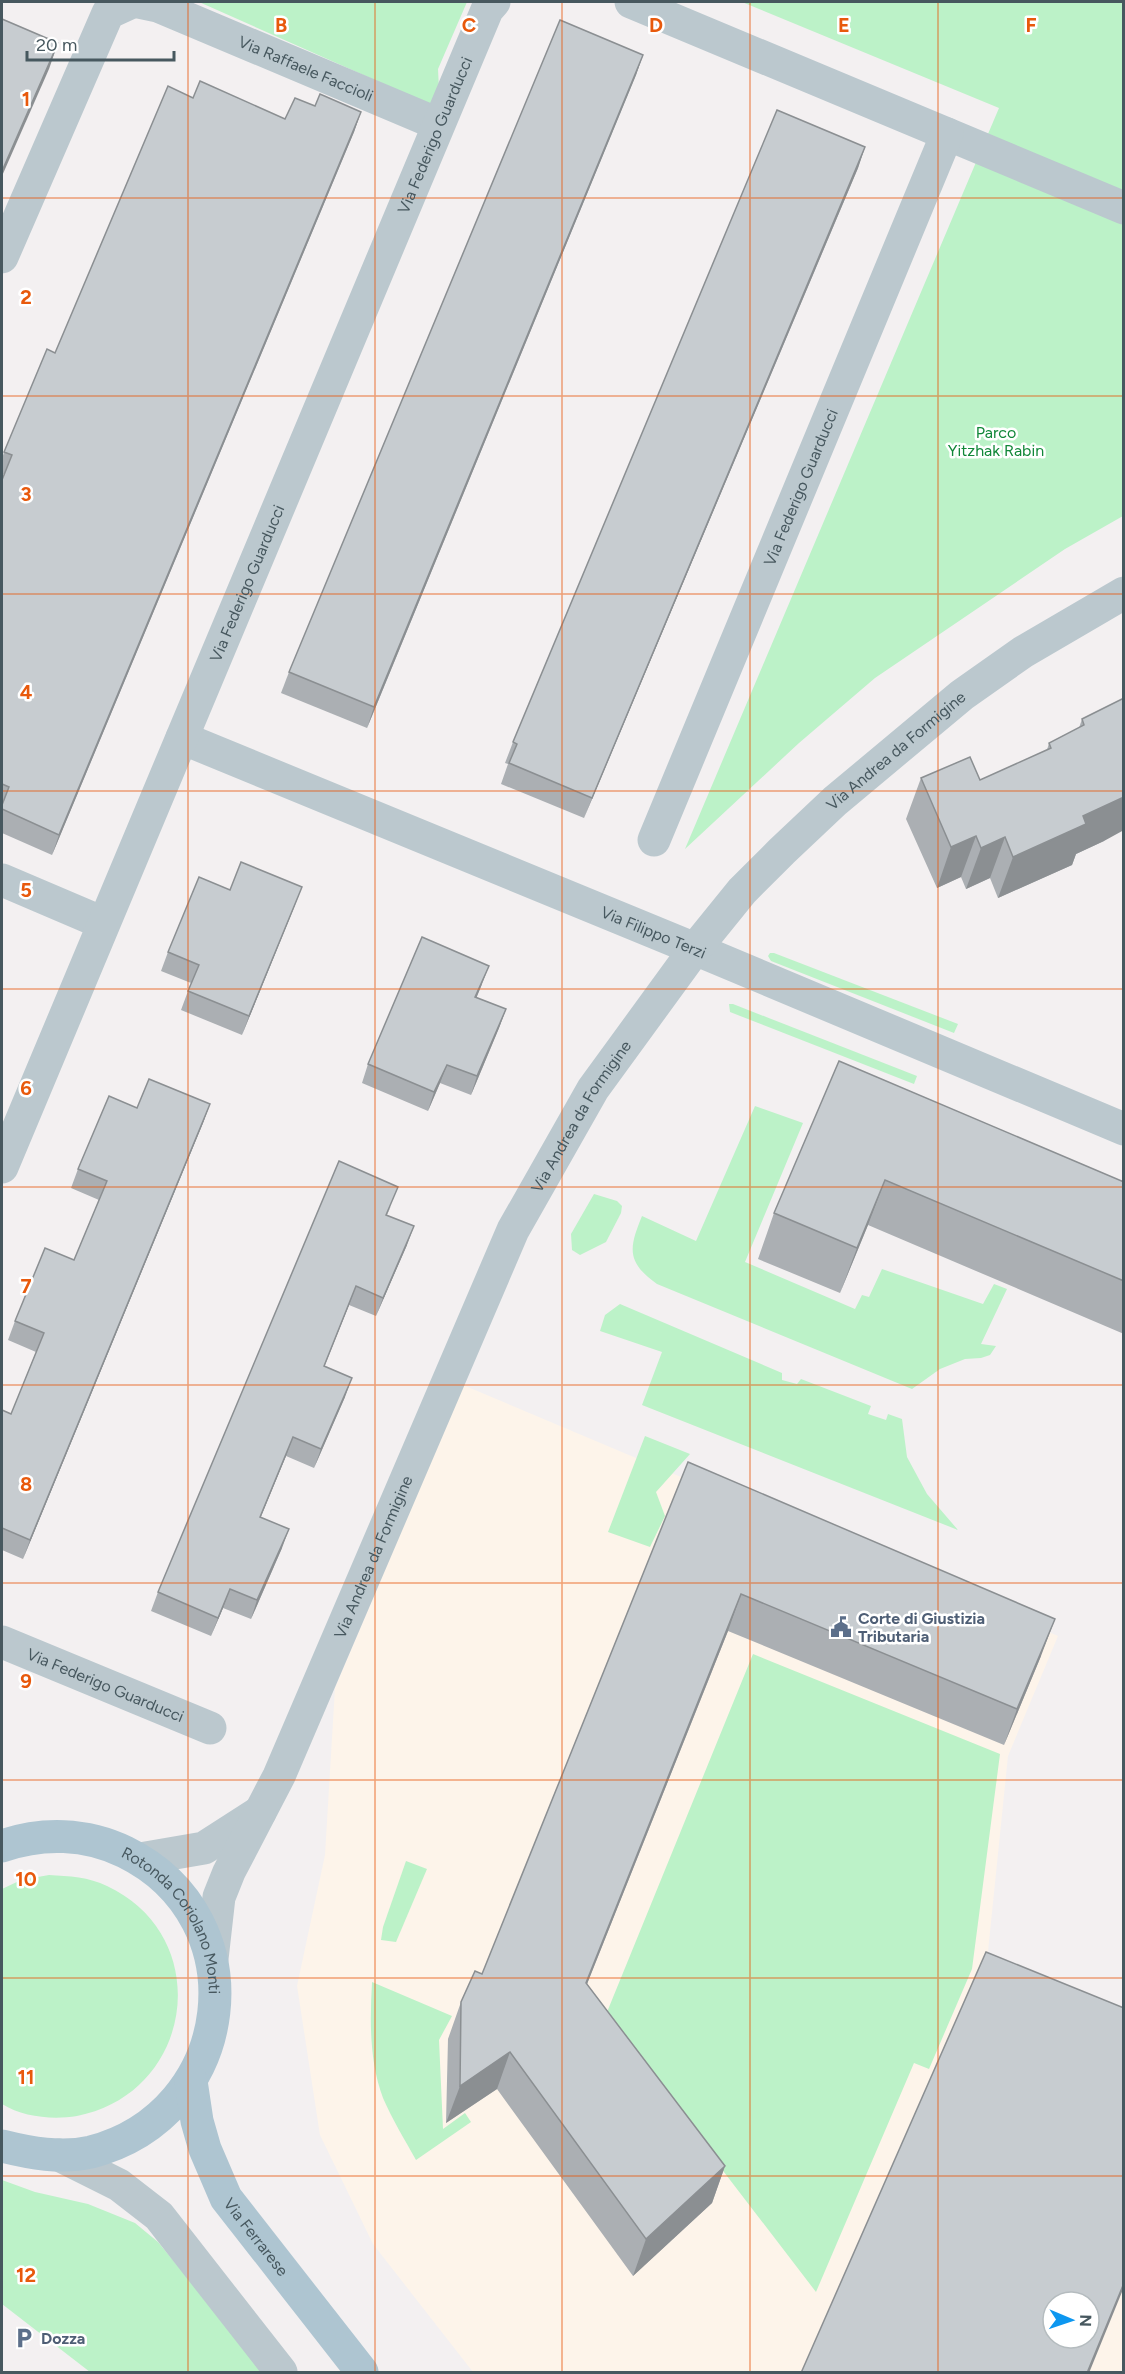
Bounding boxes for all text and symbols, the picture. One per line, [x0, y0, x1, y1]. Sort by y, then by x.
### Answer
text: B [275, 13, 287, 37]
text: C [462, 13, 476, 37]
text: D [649, 13, 663, 37]
text: E [838, 13, 850, 37]
text: F [1025, 13, 1037, 37]
scale bar [27, 24, 174, 62]
street label: Via Raffaele Faccioli [236, 32, 376, 106]
text: 20 m [36, 34, 77, 56]
street label: Via Federigo Guarducci [394, 54, 476, 216]
text: 1 [22, 87, 30, 111]
text: 2 [20, 285, 32, 309]
street label: Via Federigo Guarducci [760, 406, 842, 569]
park label: Parco Yitzhak Rabin [948, 423, 1044, 460]
text: 3 [20, 482, 32, 506]
street label: Via Federigo Guarducci [206, 502, 288, 665]
text: 4 [20, 680, 33, 704]
street label: Via Andrea da Formigine [822, 687, 970, 814]
text: 5 [20, 878, 32, 902]
street label: Via Filippo Terzi [598, 902, 709, 963]
street label: Via Andrea da Formigine [527, 1037, 635, 1196]
text: 6 [20, 1076, 32, 1100]
text: 7 [20, 1274, 32, 1298]
text: 8 [20, 1472, 32, 1496]
street label: Via Andrea da Formigine [330, 1472, 417, 1641]
place label: Corte di Giustizia Tributaria [858, 1609, 985, 1646]
public building icon: Corte di Giustizia Tributaria [829, 1615, 853, 1639]
street label: Via Federigo Guarducci [24, 1644, 187, 1726]
text: 9 [20, 1669, 32, 1693]
street label: Rotonda Coriolano Monti [118, 1843, 224, 1994]
text: 10 [15, 1867, 37, 1891]
text: 11 [18, 2065, 34, 2089]
street label: Via Ferrarese [220, 2194, 292, 2280]
text: 12 [16, 2263, 36, 2287]
north arrow [1041, 2290, 1101, 2350]
text: N [1076, 2314, 1095, 2327]
parking icon: Dozza [12, 2326, 36, 2350]
place label: Dozza [41, 2329, 85, 2348]

